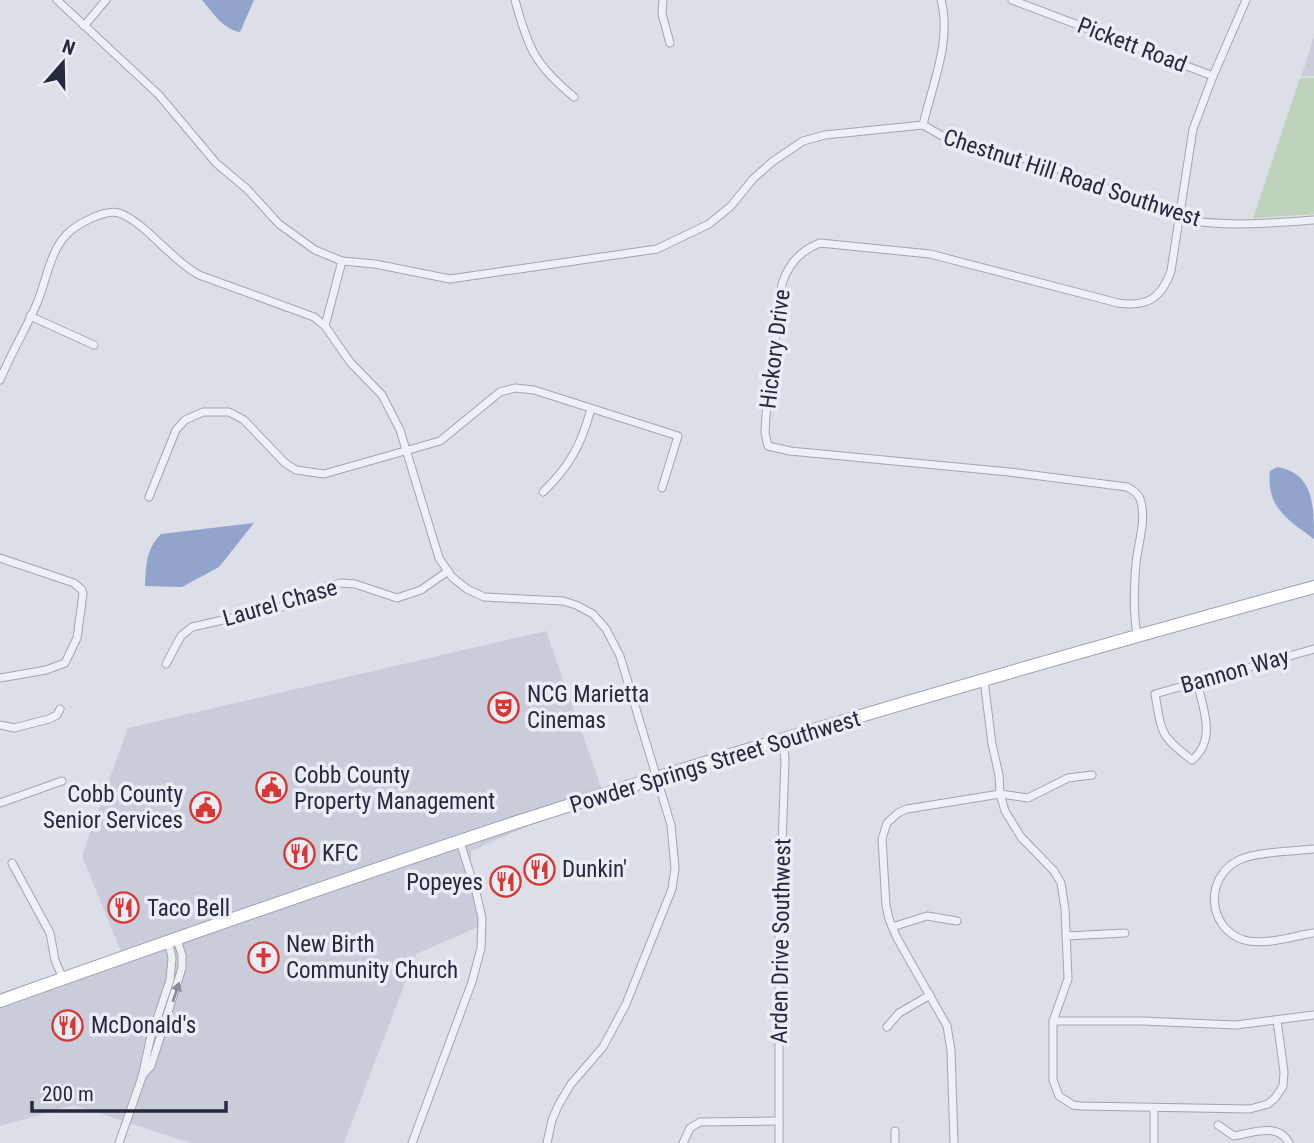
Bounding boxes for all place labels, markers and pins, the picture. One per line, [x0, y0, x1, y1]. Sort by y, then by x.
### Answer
place label: NCG Marietta Cinemas [527, 681, 649, 734]
theatre icon: NCG Marietta Cinemas [487, 690, 521, 724]
place label: Cobb County Property Management [294, 762, 495, 815]
public building icon: Cobb County Property Management [254, 771, 288, 805]
place label: Cobb County Senior Services [43, 781, 183, 834]
public building icon: Cobb County Senior Services [189, 790, 223, 824]
restaurant icon: KFC [282, 836, 316, 870]
place label: KFC [322, 840, 359, 867]
restaurant icon: Dunkin' [522, 852, 556, 886]
place label: Dunkin' [562, 856, 627, 883]
restaurant icon: Popeyes [489, 865, 523, 899]
place label: Popeyes [406, 869, 483, 896]
restaurant icon: Taco Bell [107, 891, 141, 925]
place label: Taco Bell [147, 895, 230, 922]
place label: New Birth Community Church [286, 931, 458, 984]
church icon: New Birth Community Church [246, 940, 280, 974]
restaurant icon: McDonald's [51, 1008, 85, 1042]
place label: McDonald's [91, 1012, 196, 1039]

